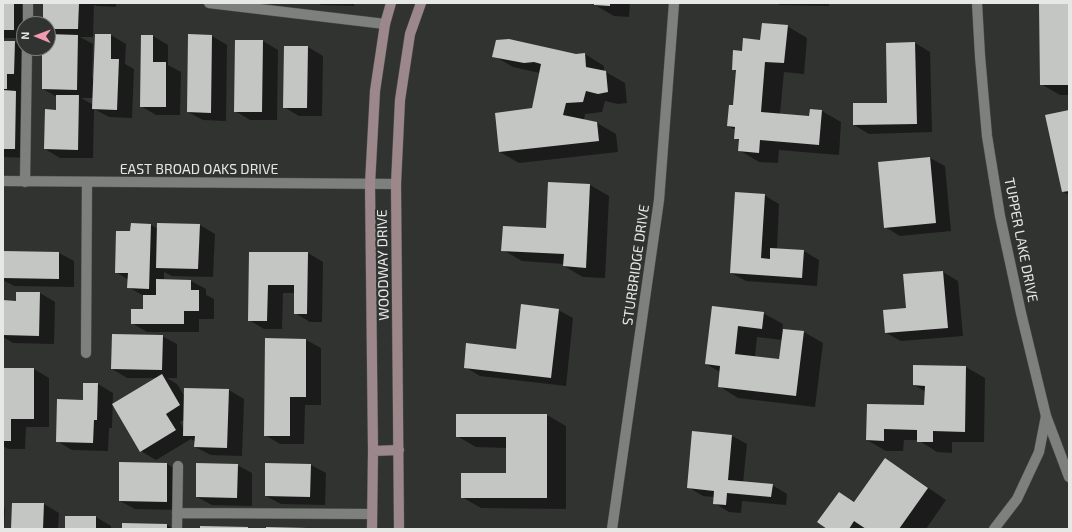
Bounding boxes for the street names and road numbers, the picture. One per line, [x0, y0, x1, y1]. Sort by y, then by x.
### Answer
street label: EAST BROAD OAKS DRIVE [120, 161, 278, 177]
street label: TUPPER LAKE DRIVE [1001, 176, 1041, 304]
street label: STURBRIDGE DRIVE [619, 203, 653, 327]
street label: WOODWAY DRIVE [374, 209, 392, 321]

